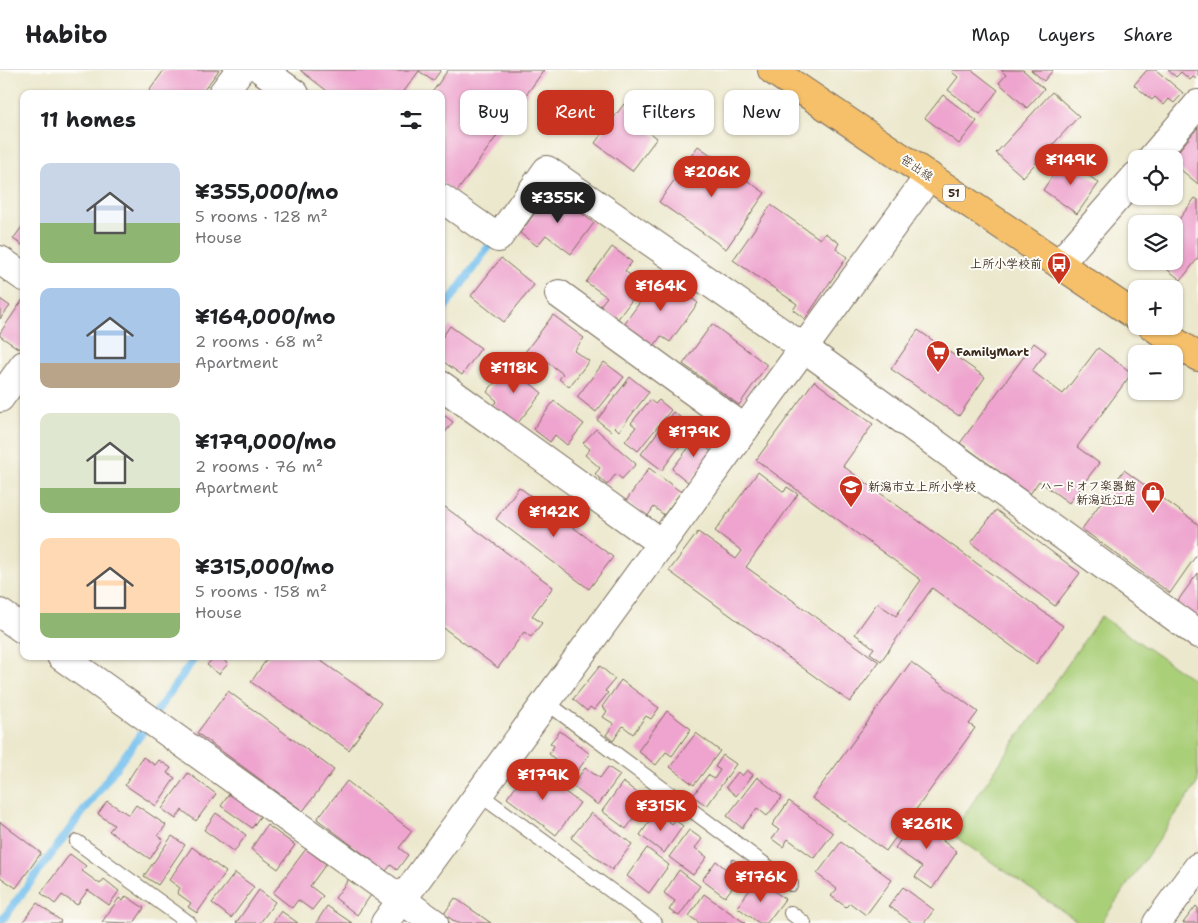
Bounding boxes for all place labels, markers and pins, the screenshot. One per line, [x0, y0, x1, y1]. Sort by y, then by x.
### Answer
pin: ¥149K [1036, 144, 1106, 186]
pin: ¥206K [677, 156, 747, 198]
pin: ¥355K [523, 182, 593, 224]
bus stop icon: 上所小学校前 [1046, 251, 1072, 285]
place label: 上所小学校前 [970, 256, 1042, 272]
pin: ¥164K [626, 270, 696, 312]
supermarket icon: FamilyMart [925, 339, 951, 373]
place label: FamilyMart [956, 344, 1029, 360]
pin: ¥118K [479, 352, 549, 394]
pin: ¥179K [659, 416, 729, 458]
school or university icon: 新潟市立上所小学校 [838, 474, 864, 508]
place label: ハードオフ楽器館 新潟近江店 [1040, 478, 1136, 508]
place label: 新潟市立上所小学校 [868, 479, 976, 495]
shop icon: ハードオフ楽器館 新潟近江店 [1140, 480, 1166, 514]
pin: ¥142K [519, 496, 589, 538]
pin: ¥179K [508, 758, 578, 801]
pin: ¥315K [626, 790, 696, 832]
pin: ¥261K [892, 808, 962, 850]
pin: ¥176K [726, 860, 796, 903]

